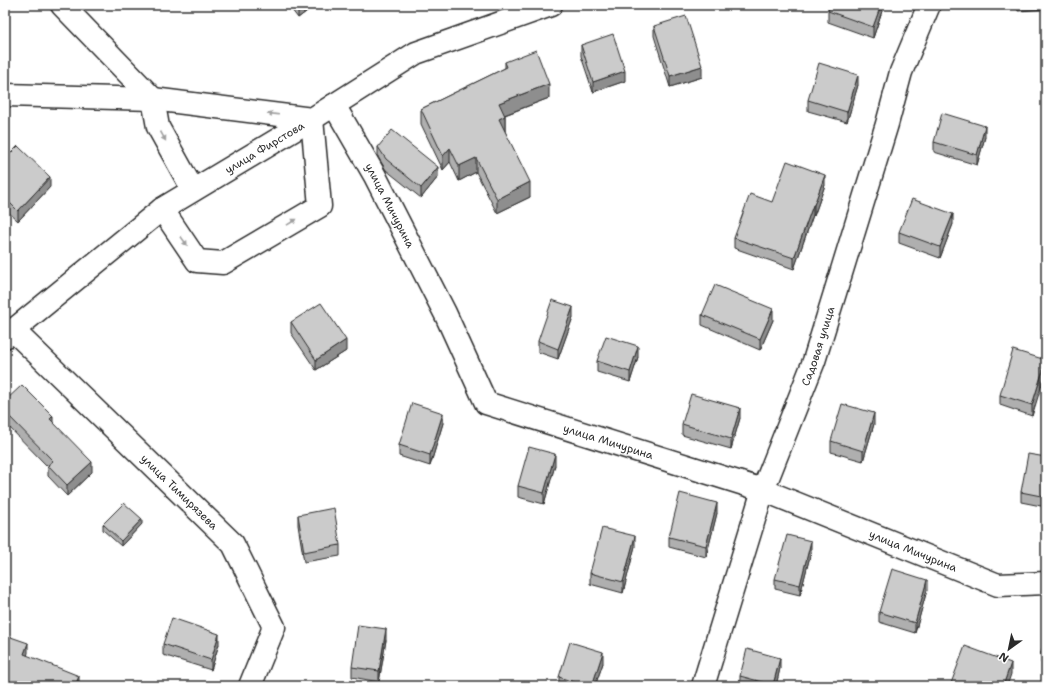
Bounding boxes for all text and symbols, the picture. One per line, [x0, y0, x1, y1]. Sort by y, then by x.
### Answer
one-way arrow [267, 111, 279, 117]
street label: улица Фирстова [222, 118, 307, 177]
one-way arrow [160, 130, 167, 142]
street label: улица Мичурина [362, 160, 418, 251]
one-way arrow [286, 219, 298, 226]
one-way arrow [180, 236, 188, 246]
street label: Садовая улица [797, 304, 838, 388]
street label: улица Мичурина [562, 420, 655, 463]
street label: улица Тимирязева [137, 451, 221, 533]
street label: улица Мичурина [867, 526, 959, 575]
north arrow [989, 629, 1029, 669]
text: N [996, 648, 1012, 666]

